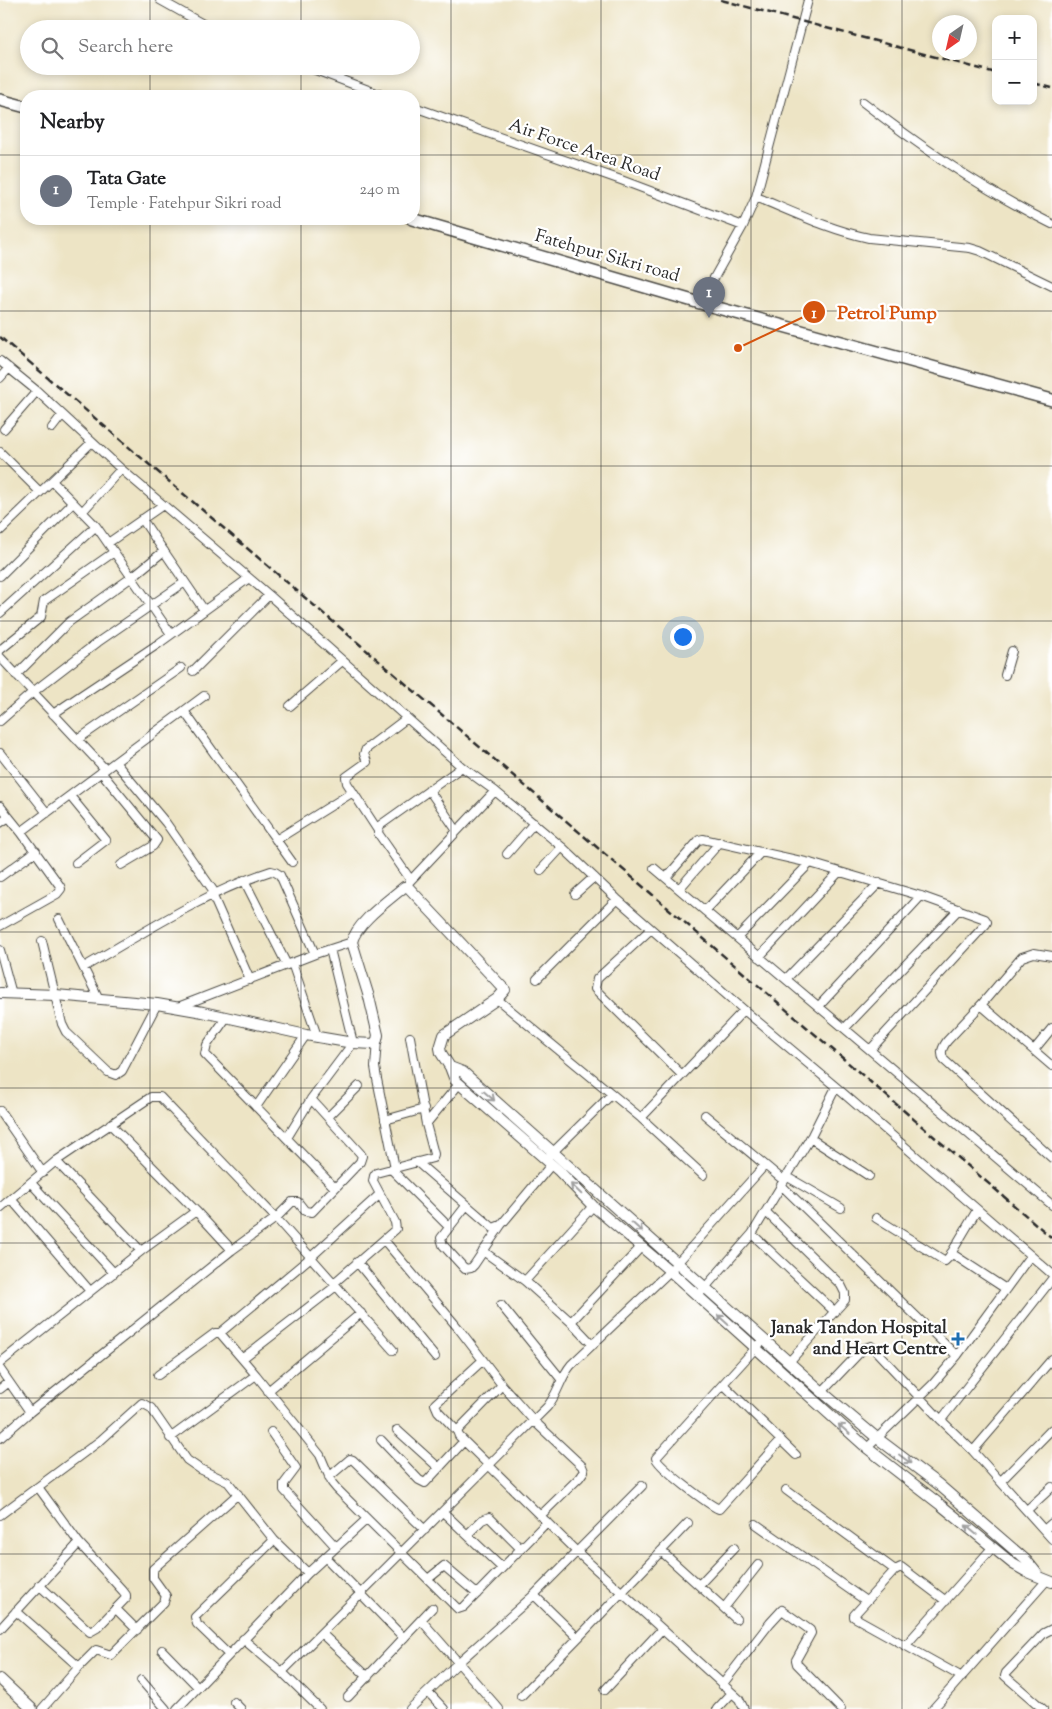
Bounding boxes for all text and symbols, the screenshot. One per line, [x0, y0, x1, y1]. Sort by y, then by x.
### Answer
north arrow [932, 15, 977, 60]
map controls [992, 15, 1037, 105]
button: + [992, 15, 1037, 60]
search box [20, 20, 420, 75]
icon: search [38, 34, 66, 62]
text: Search here [78, 34, 173, 61]
button: − [992, 60, 1037, 105]
text: Nearby [40, 108, 105, 138]
street label: Air Force Area Road [505, 113, 663, 189]
text: Tata Gate [87, 166, 166, 193]
text: 1 [53, 179, 59, 202]
text: 240 m [359, 179, 400, 202]
text: Temple · Fatehpur Sikri road [87, 193, 282, 216]
street label: Fatehpur Sikri road [532, 224, 682, 290]
pin: 1 [693, 277, 725, 318]
callout: Petrol Pump [802, 295, 946, 329]
text: Petrol Pump [837, 301, 937, 328]
text: 1 [811, 304, 817, 325]
your location [670, 624, 696, 650]
one-way arrow [482, 1090, 495, 1101]
one-way arrow [570, 1182, 582, 1195]
one-way arrow [630, 1221, 643, 1232]
one-way arrow [717, 1314, 730, 1326]
place label: Janak Tandon Hospital and Heart Centre [769, 1316, 948, 1363]
marker: Janak Tandon Hospital and Heart Centre [951, 1332, 965, 1346]
one-way arrow [838, 1423, 851, 1434]
one-way arrow [898, 1454, 912, 1464]
one-way arrow [965, 1525, 978, 1536]

